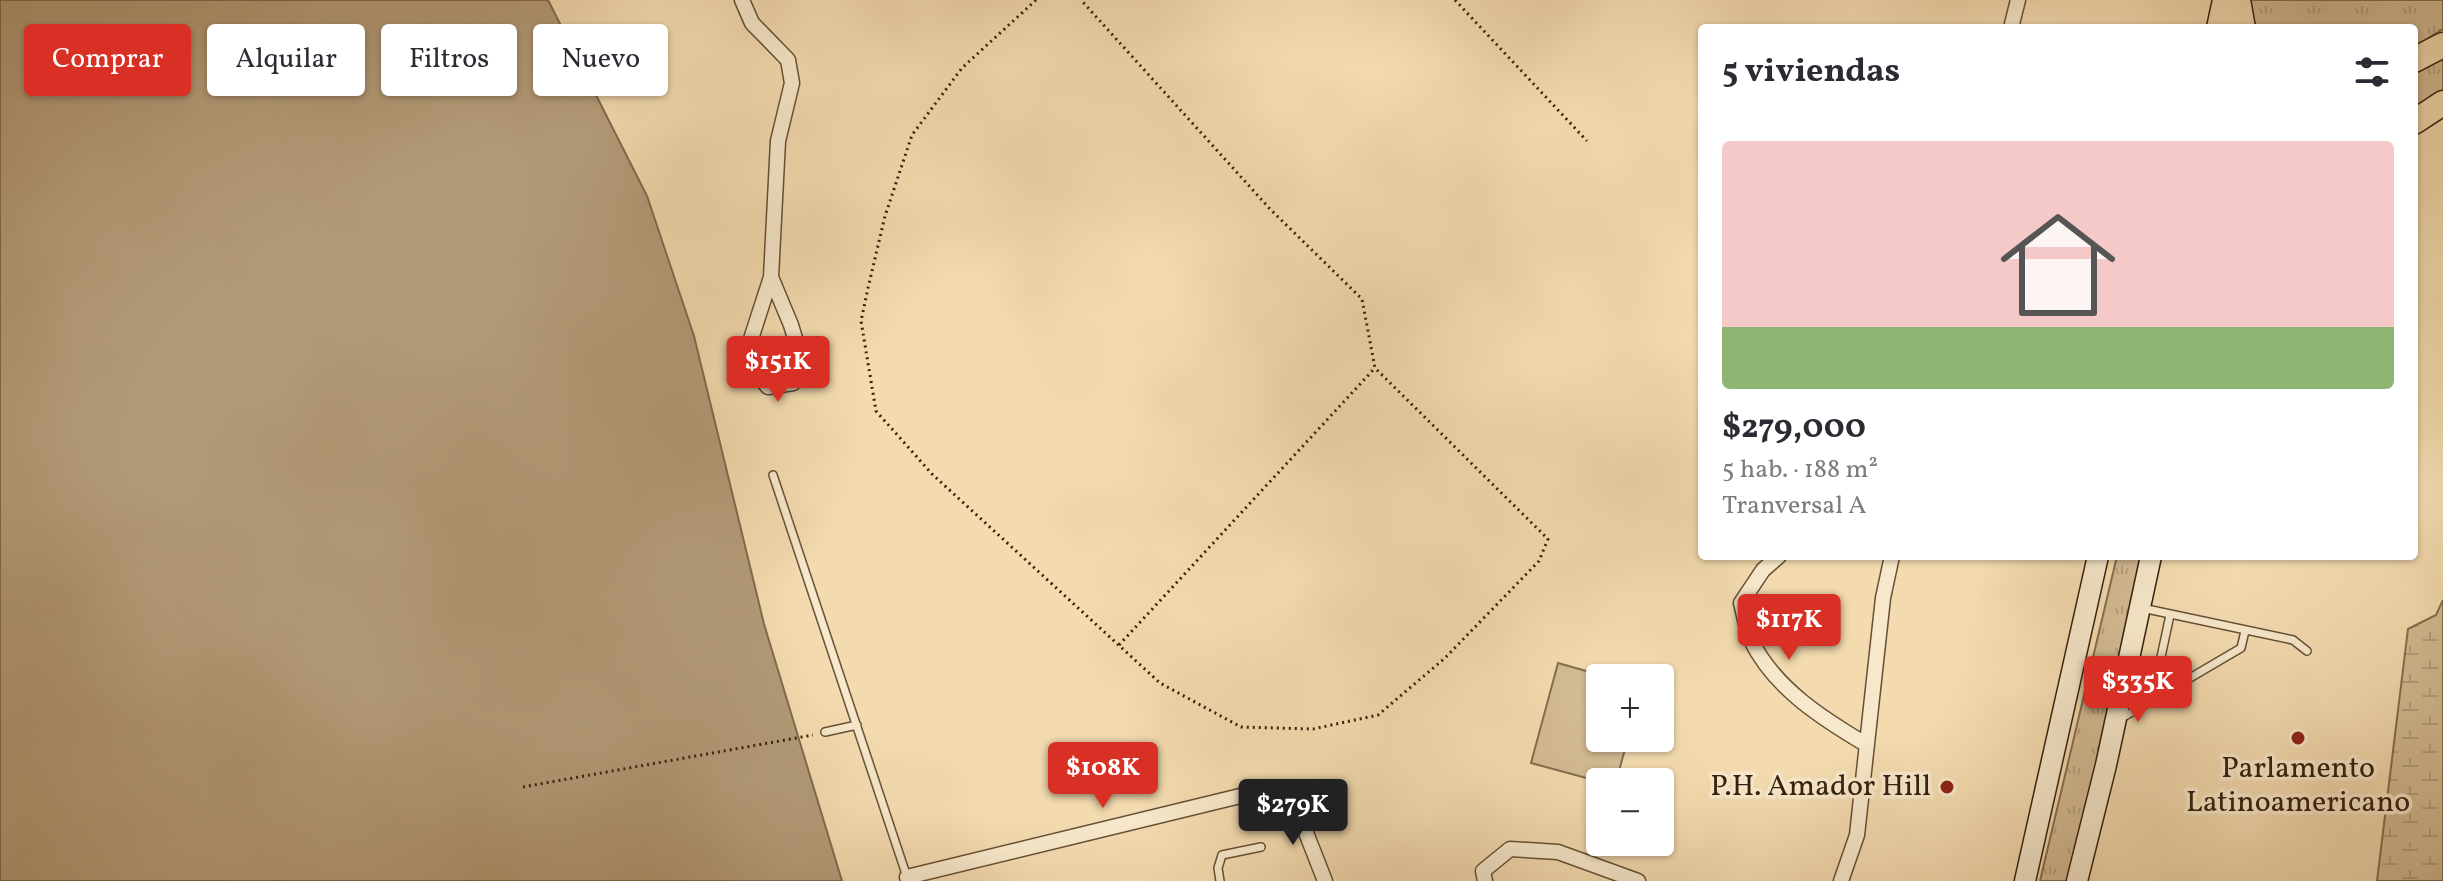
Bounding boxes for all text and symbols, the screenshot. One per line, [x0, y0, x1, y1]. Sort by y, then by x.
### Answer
chip: Comprar [24, 24, 191, 96]
chip: Alquilar [207, 24, 365, 96]
chip: Filtros [381, 24, 517, 96]
chip: Nuevo [533, 24, 668, 96]
text: 5 viviendas [1722, 49, 1900, 96]
icon: filters [2350, 50, 2394, 94]
icon: home [1986, 193, 2130, 337]
pin: $151K [722, 336, 834, 404]
text: $151K [745, 344, 811, 380]
text: $279,000 [1722, 405, 1866, 452]
text: 5 hab. · 188 m² [1722, 452, 1878, 488]
text: Tranversal A [1722, 488, 1867, 524]
pin: $117K [1733, 594, 1845, 662]
text: $117K [1756, 602, 1822, 638]
pin: $335K [2082, 656, 2194, 724]
map controls [1586, 664, 1674, 856]
button: + [1586, 664, 1674, 752]
text: $335K [2102, 664, 2174, 700]
marker: Parlamento Latinoamericano [2289, 729, 2307, 747]
pin: $108K [1047, 742, 1159, 810]
place label: Parlamento Latinoamericano [2186, 748, 2410, 824]
text: $108K [1066, 750, 1140, 786]
place label: P.H. Amador Hill [1710, 766, 1931, 808]
button: − [1586, 768, 1674, 856]
marker: P.H. Amador Hill [1938, 778, 1956, 796]
pin: $279K [1237, 779, 1349, 847]
text: $279K [1257, 787, 1329, 823]

